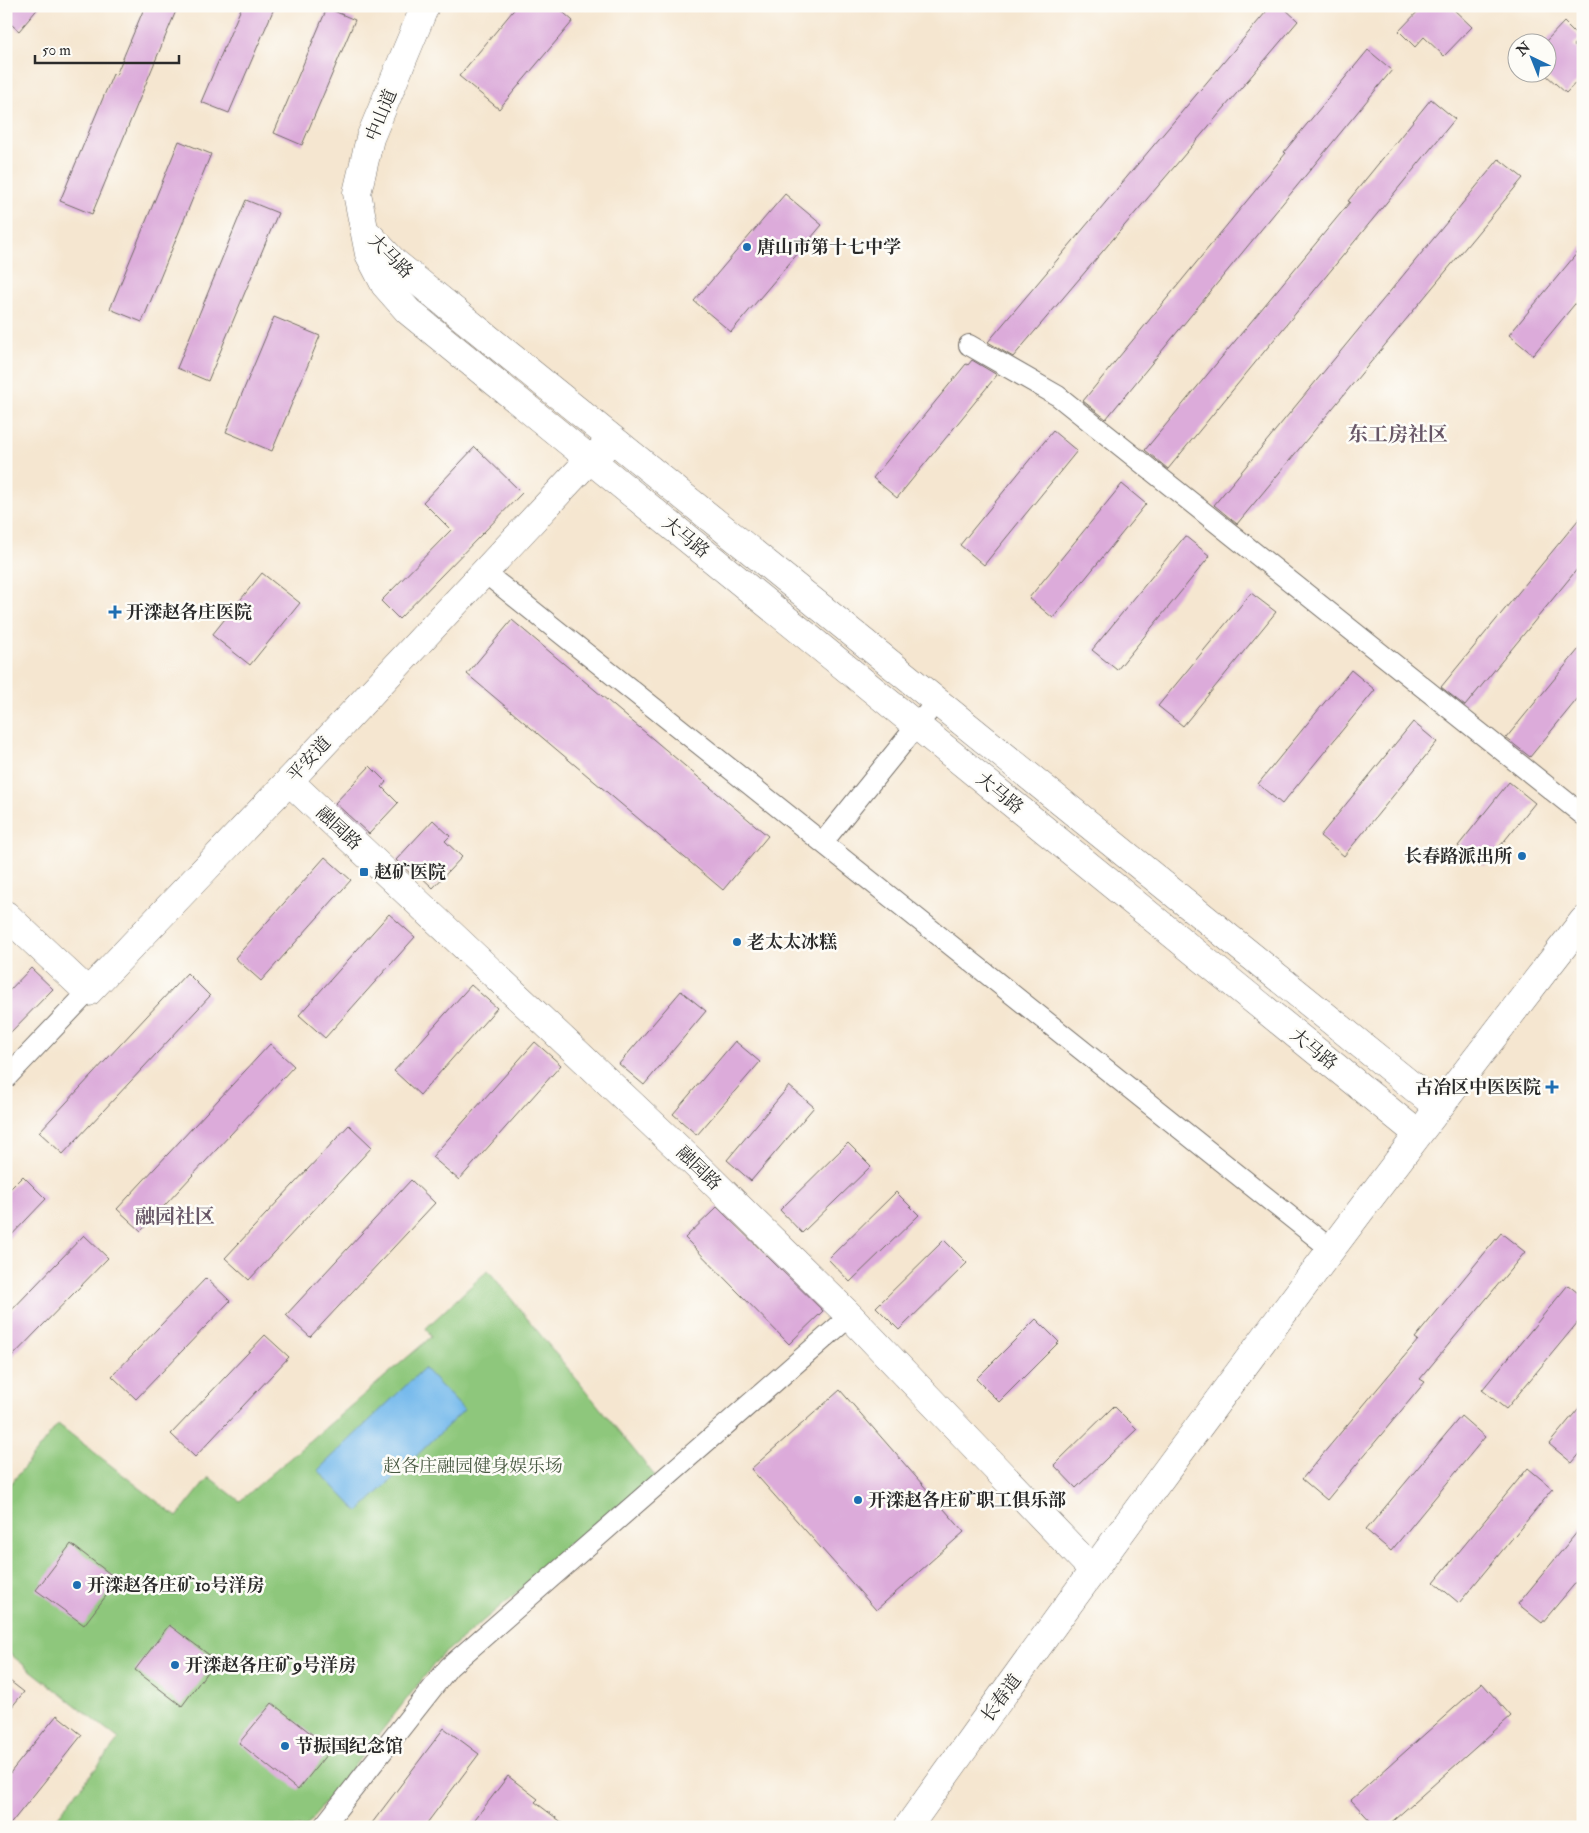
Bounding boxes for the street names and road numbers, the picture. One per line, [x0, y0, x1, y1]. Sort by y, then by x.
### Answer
street label: 中山道 [361, 86, 402, 145]
street label: 大马路 [363, 229, 418, 284]
street label: 大马路 [657, 511, 714, 563]
street label: 平安道 [283, 732, 336, 787]
street label: 大马路 [971, 767, 1028, 819]
street label: 融园路 [311, 802, 366, 855]
street label: 大马路 [1285, 1023, 1342, 1075]
street label: 融园路 [671, 1141, 726, 1195]
street label: 长春道 [976, 1670, 1027, 1727]

